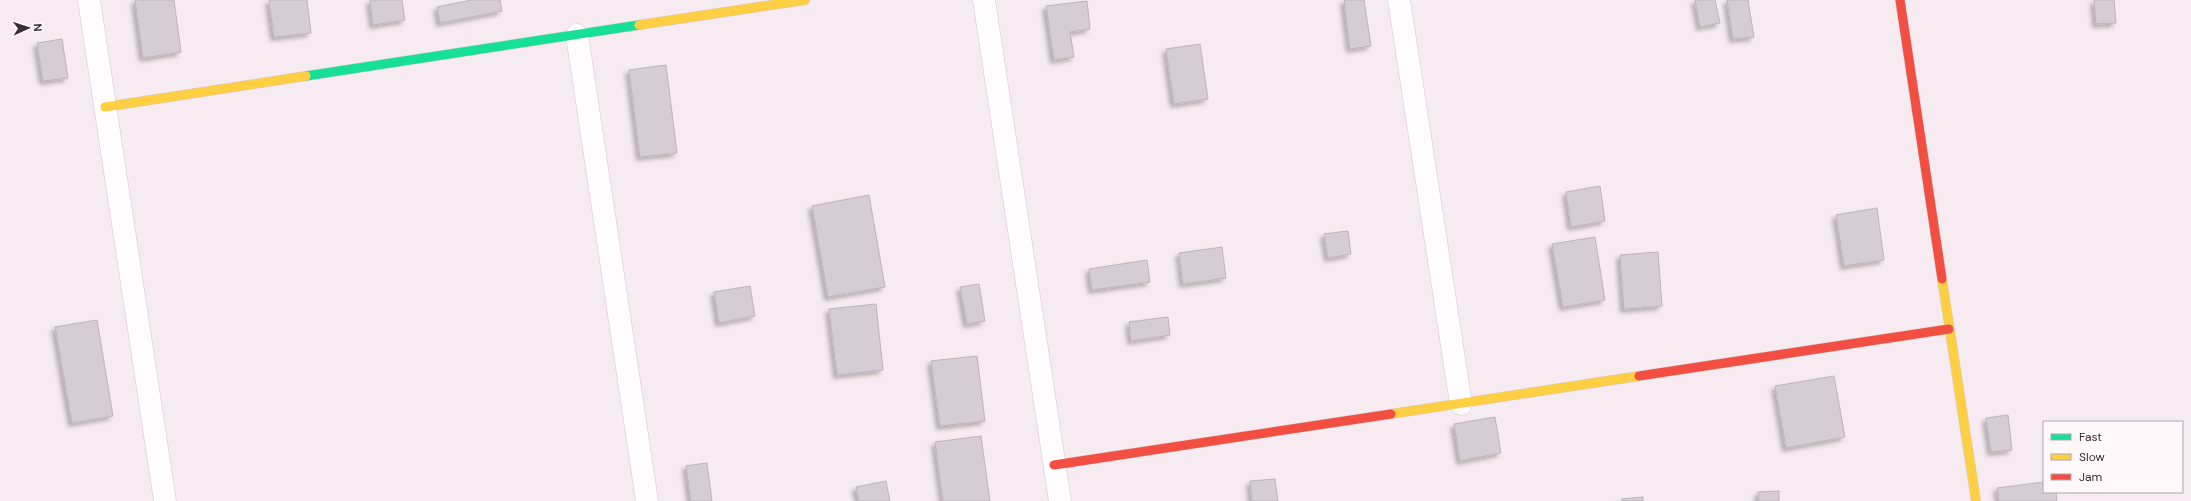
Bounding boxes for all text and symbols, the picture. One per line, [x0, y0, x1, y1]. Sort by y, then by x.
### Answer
north arrow [8, 8, 48, 48]
text: N [31, 23, 45, 32]
legend [2043, 421, 2183, 493]
text: Fast [2079, 429, 2102, 445]
text: Slow [2079, 449, 2105, 465]
text: Jam [2079, 469, 2102, 485]

